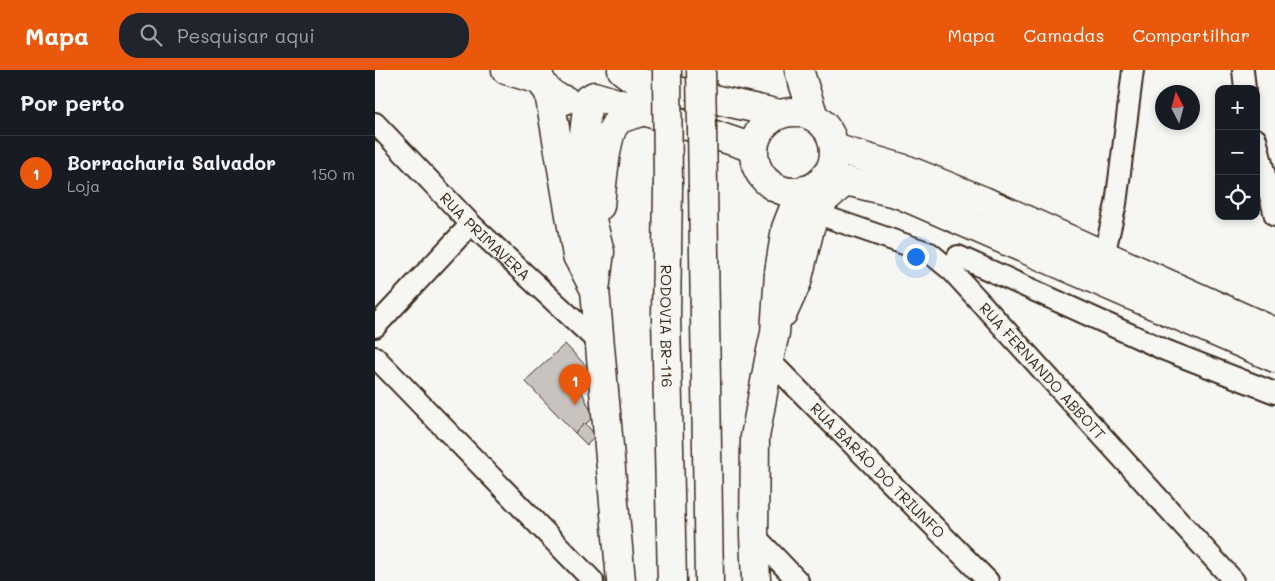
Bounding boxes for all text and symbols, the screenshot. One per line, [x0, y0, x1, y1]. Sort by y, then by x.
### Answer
search box [119, 13, 469, 58]
text: Mapa [25, 20, 89, 51]
icon: search [137, 21, 165, 49]
text: Pesquisar aqui [177, 23, 315, 48]
text: Mapa [948, 23, 995, 47]
text: Camadas [1023, 23, 1104, 47]
text: Compartilhar [1132, 23, 1250, 47]
north arrow [1155, 85, 1200, 130]
map controls [1215, 85, 1260, 220]
button: + [1215, 85, 1260, 130]
text: Por perto [20, 89, 124, 116]
button: − [1215, 130, 1260, 175]
text: Borracharia Salvador [67, 150, 276, 175]
text: 1 [32, 163, 40, 184]
text: 150 m [311, 163, 355, 184]
text: Loja [67, 175, 100, 196]
button: locate [1215, 175, 1260, 220]
street label: RUA PRIMAVERA [436, 188, 535, 284]
your location [903, 244, 929, 270]
street label: RODOVIA BR-116 [656, 264, 678, 388]
street label: RUA FERNANDO ABBOTT [975, 298, 1110, 444]
pin: 1 [559, 364, 591, 405]
street label: RUA BARÃO DO TRIUNFO [806, 398, 950, 542]

